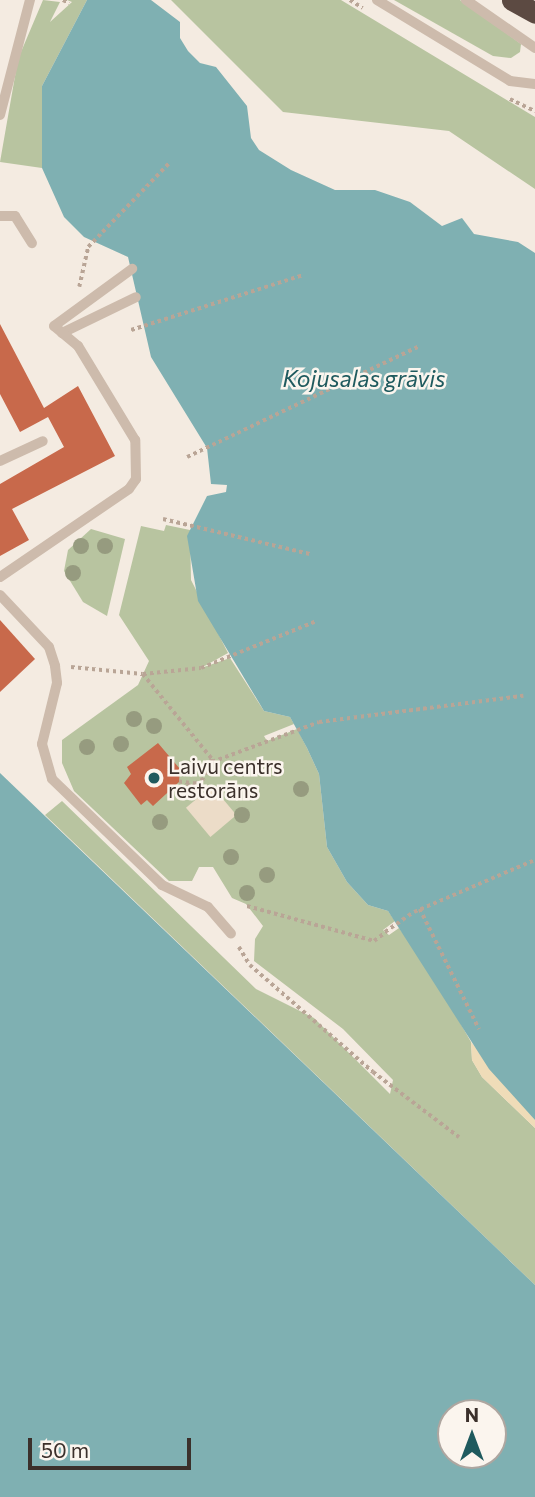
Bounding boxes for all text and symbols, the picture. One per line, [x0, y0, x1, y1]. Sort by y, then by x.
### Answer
water label: Kojusalas grāvis [282, 364, 446, 392]
place label: Laivu centrs restorāns [168, 753, 283, 803]
marker: Laivu centrs restorāns [146, 770, 162, 786]
north arrow [437, 1399, 507, 1469]
text: N [465, 1403, 479, 1426]
scale bar [32, 1424, 194, 1468]
text: 50 m [41, 1437, 89, 1462]

